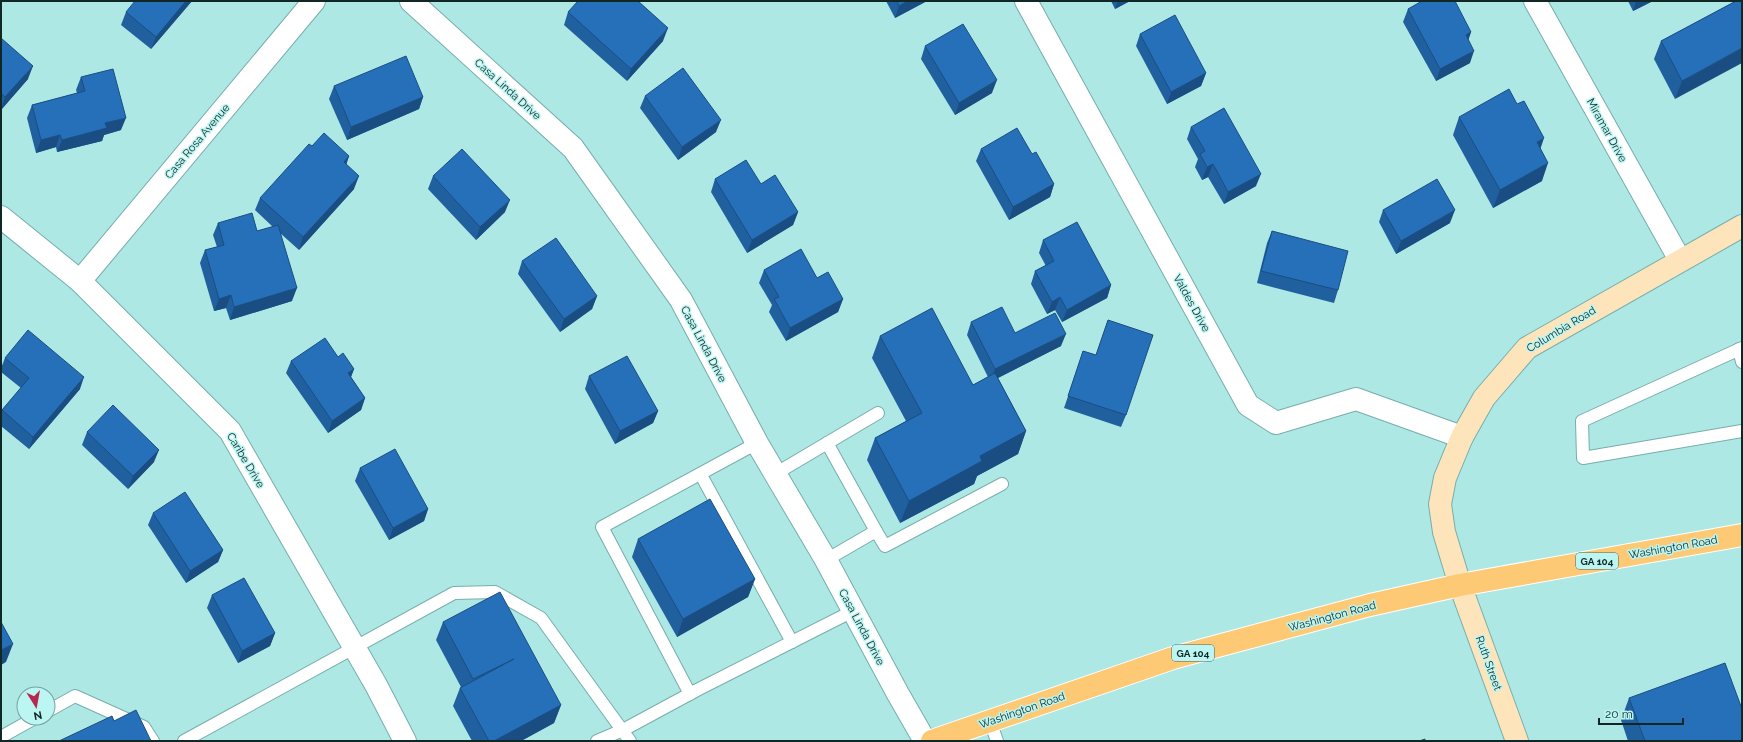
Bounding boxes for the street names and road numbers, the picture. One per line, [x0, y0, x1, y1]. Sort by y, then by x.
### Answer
street label: Casa Linda Drive [472, 56, 544, 123]
street label: Miramar Drive [1584, 96, 1630, 165]
street label: Casa Rosa Avenue [162, 101, 233, 181]
street label: Valdes Drive [1170, 272, 1213, 335]
street label: Casa Linda Drive [678, 304, 729, 385]
street label: Columbia Road [1524, 304, 1598, 355]
street label: Caribe Drive [224, 430, 267, 491]
street label: Washington Road [1628, 533, 1719, 562]
road number: GA 104 [1576, 553, 1618, 569]
street label: Casa Linda Drive [836, 587, 887, 668]
street label: Washington Road [1287, 599, 1377, 634]
street label: Ruth Street [1473, 634, 1504, 692]
road number: GA 104 [1172, 645, 1214, 661]
street label: Washington Road [977, 690, 1067, 731]

